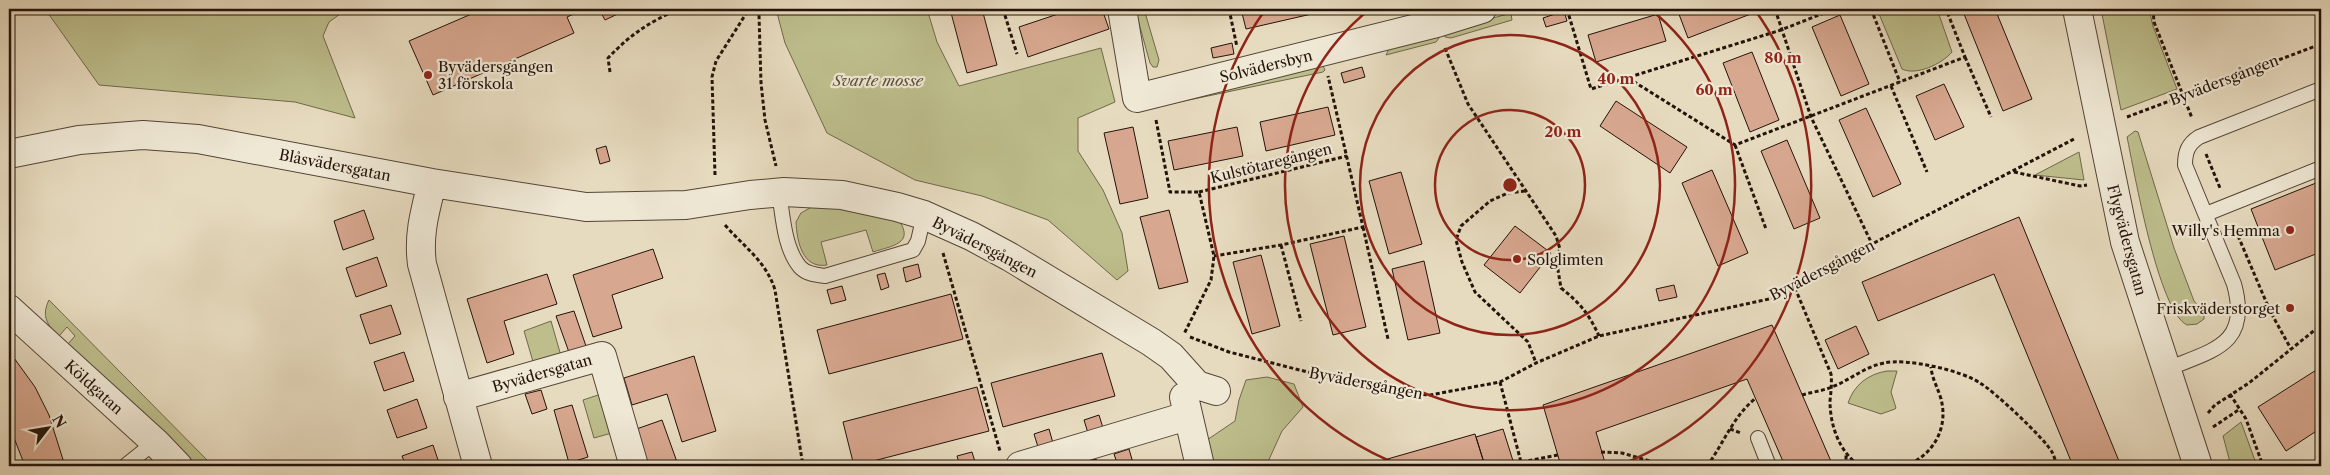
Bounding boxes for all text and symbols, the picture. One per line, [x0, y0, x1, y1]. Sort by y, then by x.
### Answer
street label: Solvädersbyn [1218, 45, 1315, 87]
text: 80 m [1764, 48, 1802, 67]
street label: Byvädersgången [2167, 50, 2282, 110]
place label: Byvädersgången 31 förskola [438, 57, 554, 93]
marker: Byvädersgången 31 förskola [422, 69, 434, 81]
text: 40 m [1597, 69, 1635, 88]
park label: Svarte mosse [832, 71, 924, 90]
text: 60 m [1695, 80, 1733, 99]
text: 20 m [1544, 122, 1582, 141]
street label: Kulstötaregången [1208, 139, 1334, 187]
street label: Blåsvädersgatan [277, 145, 393, 185]
centre of rings [1501, 176, 1519, 194]
street label: Flygvädersgatan [2103, 182, 2151, 298]
street label: Byvädersgången [929, 212, 1041, 282]
place label: Willy's Hemma [2170, 221, 2280, 240]
marker: Willy's Hemma [2284, 224, 2296, 236]
street label: Byvädersgången [1766, 235, 1878, 305]
place label: Solglimten [1527, 250, 1604, 269]
marker: Solglimten [1511, 253, 1523, 265]
place label: Friskväderstorget [2156, 299, 2281, 318]
marker: Friskväderstorget [2284, 302, 2296, 314]
street label: Byvädersgatan [490, 350, 595, 396]
street label: Köldgatan [61, 356, 128, 419]
street label: Byvädersgången [1308, 363, 1425, 403]
north arrow [22, 402, 72, 452]
text: N [48, 411, 70, 431]

